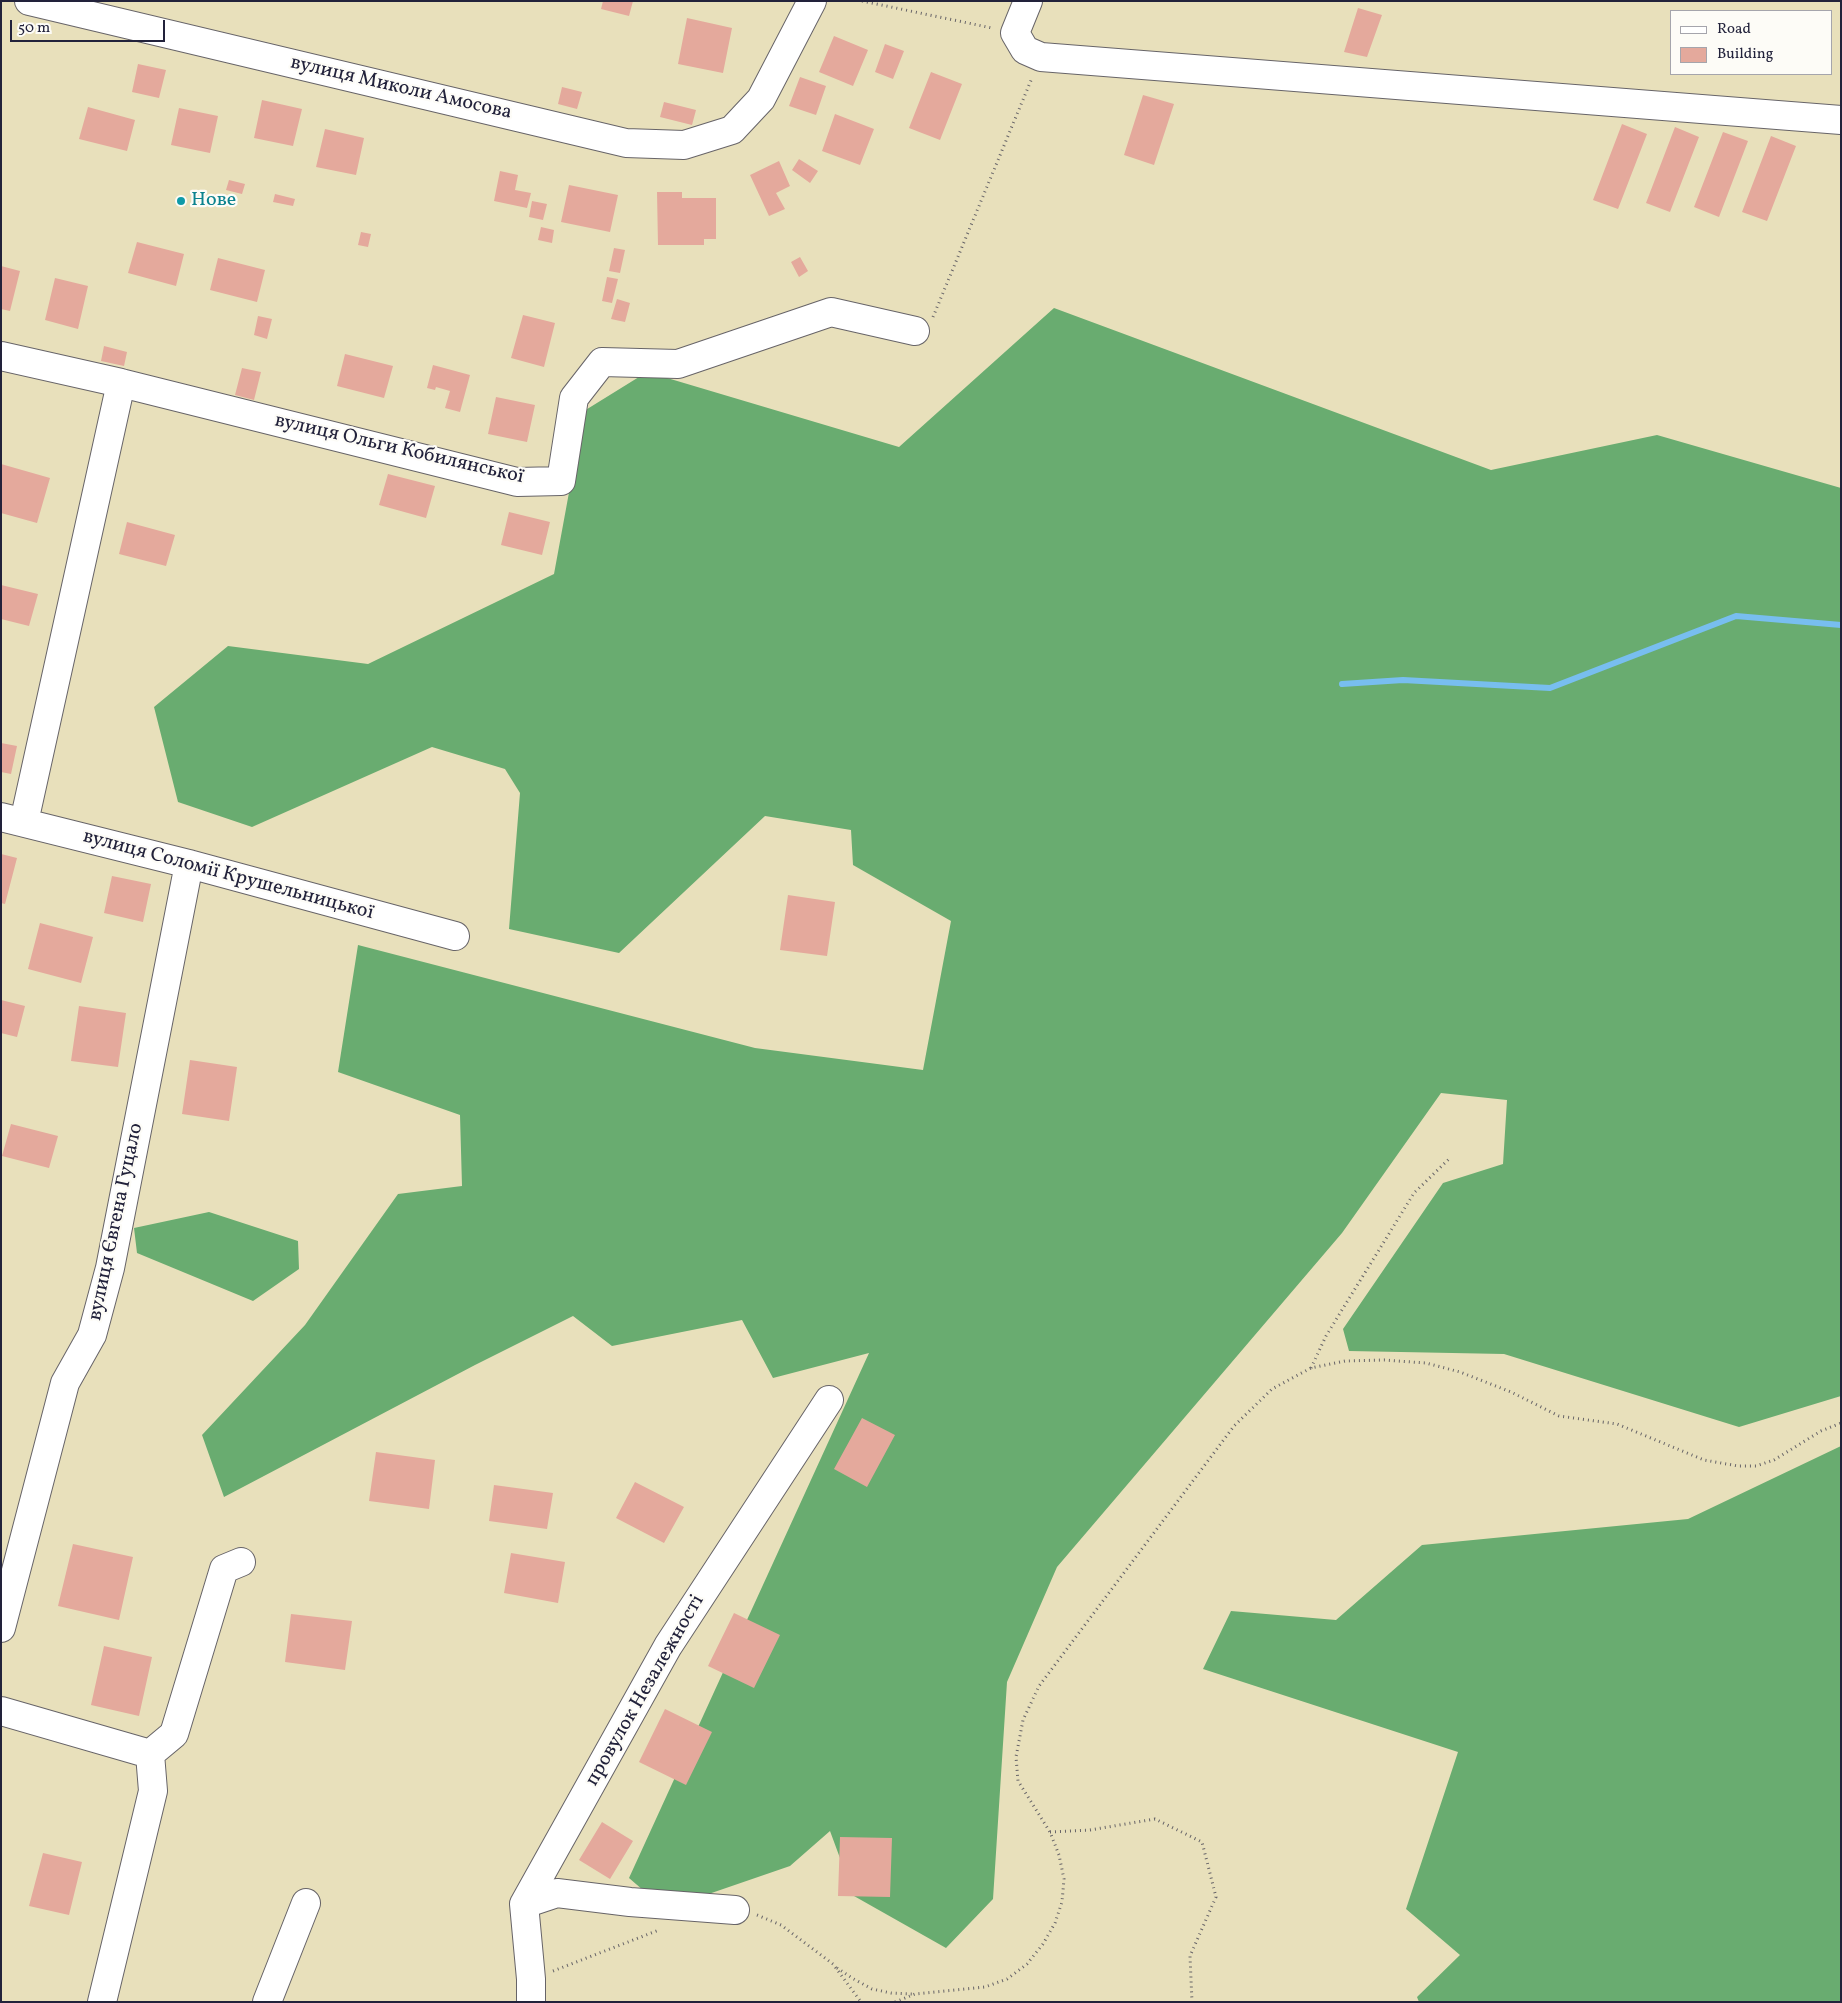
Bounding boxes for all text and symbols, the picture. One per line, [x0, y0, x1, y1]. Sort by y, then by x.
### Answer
scale bar [12, 10, 168, 42]
legend [1670, 10, 1832, 75]
text: 50 m [18, 18, 50, 39]
text: Road [1717, 19, 1751, 40]
text: Building [1717, 44, 1773, 65]
street label: вулиця Миколи Амосова [288, 52, 514, 126]
place label: Нове [191, 189, 236, 213]
marker: Нове [175, 195, 187, 207]
street label: вулиця Ольги Кобилянської [272, 410, 526, 490]
street label: вулиця Соломії Крушельницької [80, 826, 376, 926]
street label: вулиця Євгена Гуцало [84, 1121, 150, 1323]
street label: провулок Незалежності [581, 1591, 711, 1791]

